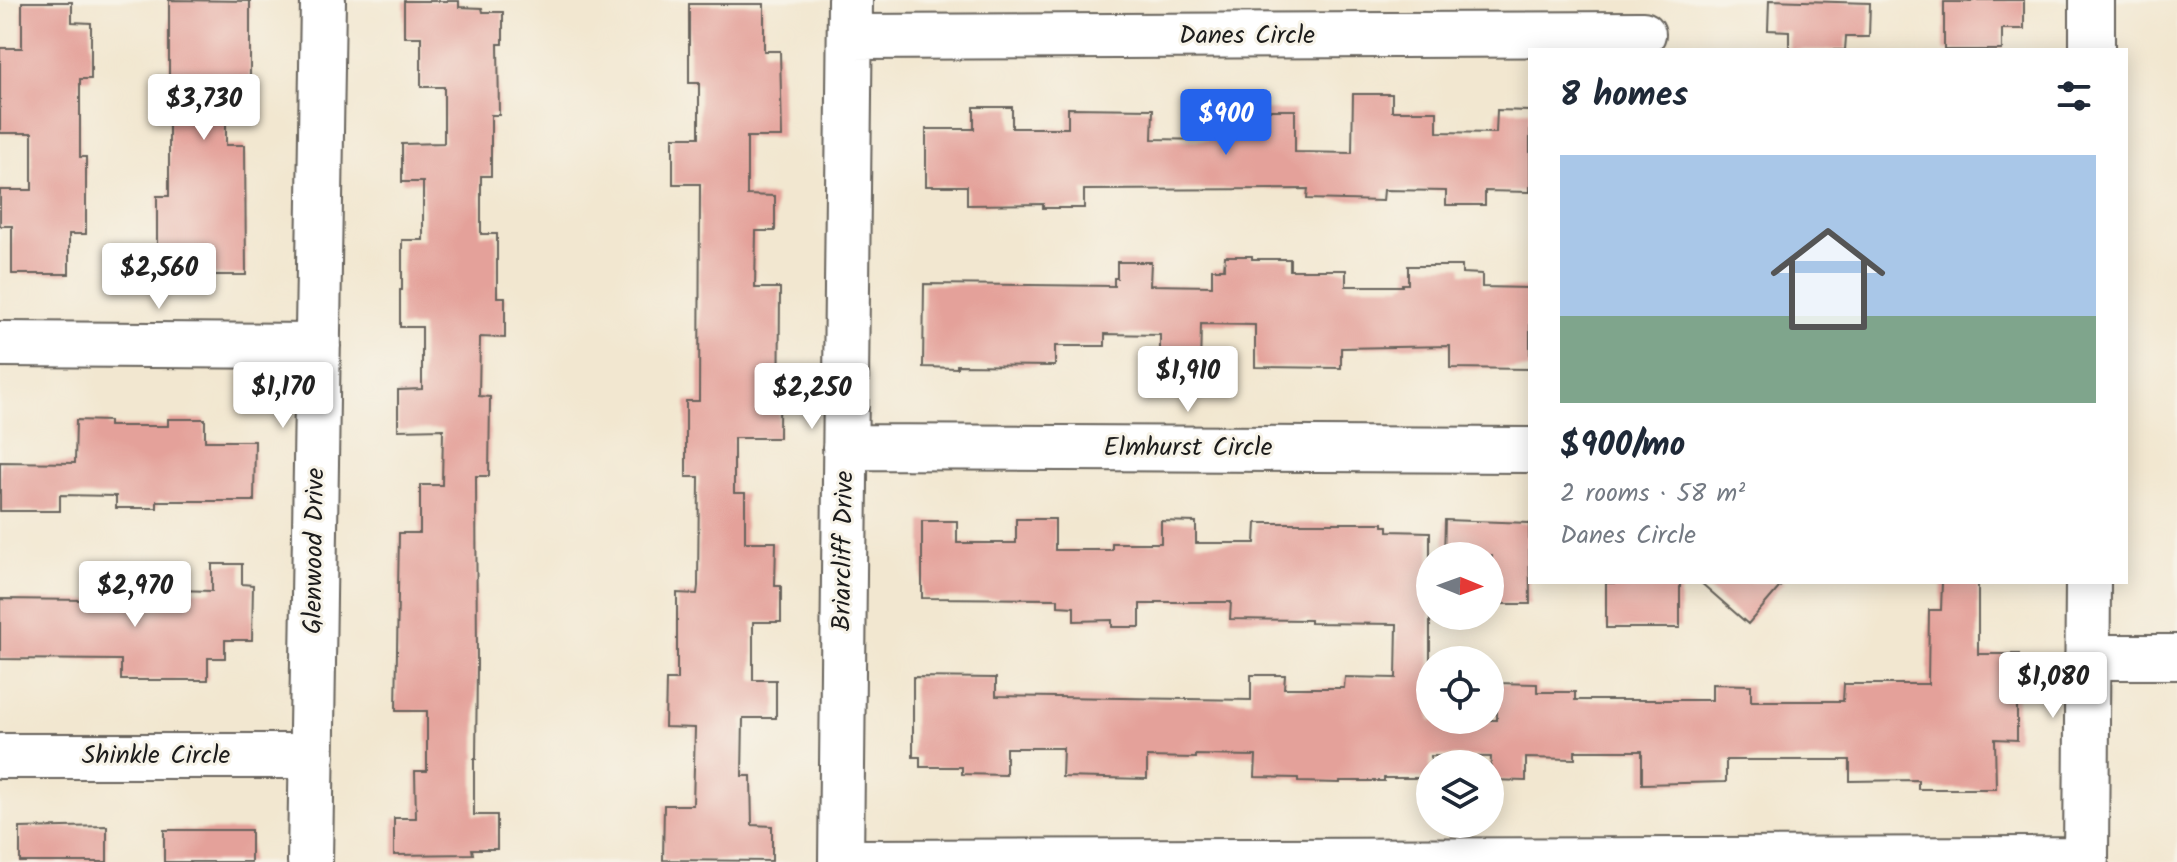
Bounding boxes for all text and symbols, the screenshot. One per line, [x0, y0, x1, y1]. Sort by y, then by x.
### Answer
street label: Danes Circle [1179, 15, 1315, 57]
text: 8 homes [1560, 69, 1688, 123]
pin: $3,730 [139, 74, 269, 142]
icon: filters [2052, 74, 2096, 118]
text: $3,730 [166, 79, 242, 121]
pin: $900 [1179, 89, 1273, 157]
text: $900 [1198, 94, 1254, 136]
icon: home [1756, 207, 1900, 351]
pin: $2,560 [94, 243, 224, 311]
text: $2,560 [120, 248, 198, 290]
pin: $1,910 [1123, 346, 1253, 414]
text: $1,910 [1156, 351, 1220, 393]
pin: $1,170 [218, 362, 348, 430]
pin: $2,250 [747, 363, 877, 431]
text: $1,170 [251, 367, 315, 409]
text: $2,250 [772, 368, 852, 410]
text: $900/mo [1560, 419, 1685, 473]
street label: Elmhurst Circle [1104, 427, 1273, 469]
street label: Glenwood Drive [293, 467, 337, 635]
street label: Briarcliff Drive [822, 470, 866, 632]
text: 2 rooms · 58 m² [1560, 473, 1745, 515]
text: Danes Circle [1560, 515, 1696, 557]
north arrow [1416, 542, 1504, 630]
map controls [1416, 542, 1504, 838]
pin: $2,970 [70, 561, 200, 629]
text: $2,970 [97, 566, 173, 608]
button: locate [1416, 646, 1504, 734]
pin: $1,080 [1988, 652, 2118, 720]
text: $1,080 [2017, 657, 2089, 699]
street label: Shinkle Circle [82, 735, 231, 777]
button: layers [1416, 750, 1504, 838]

